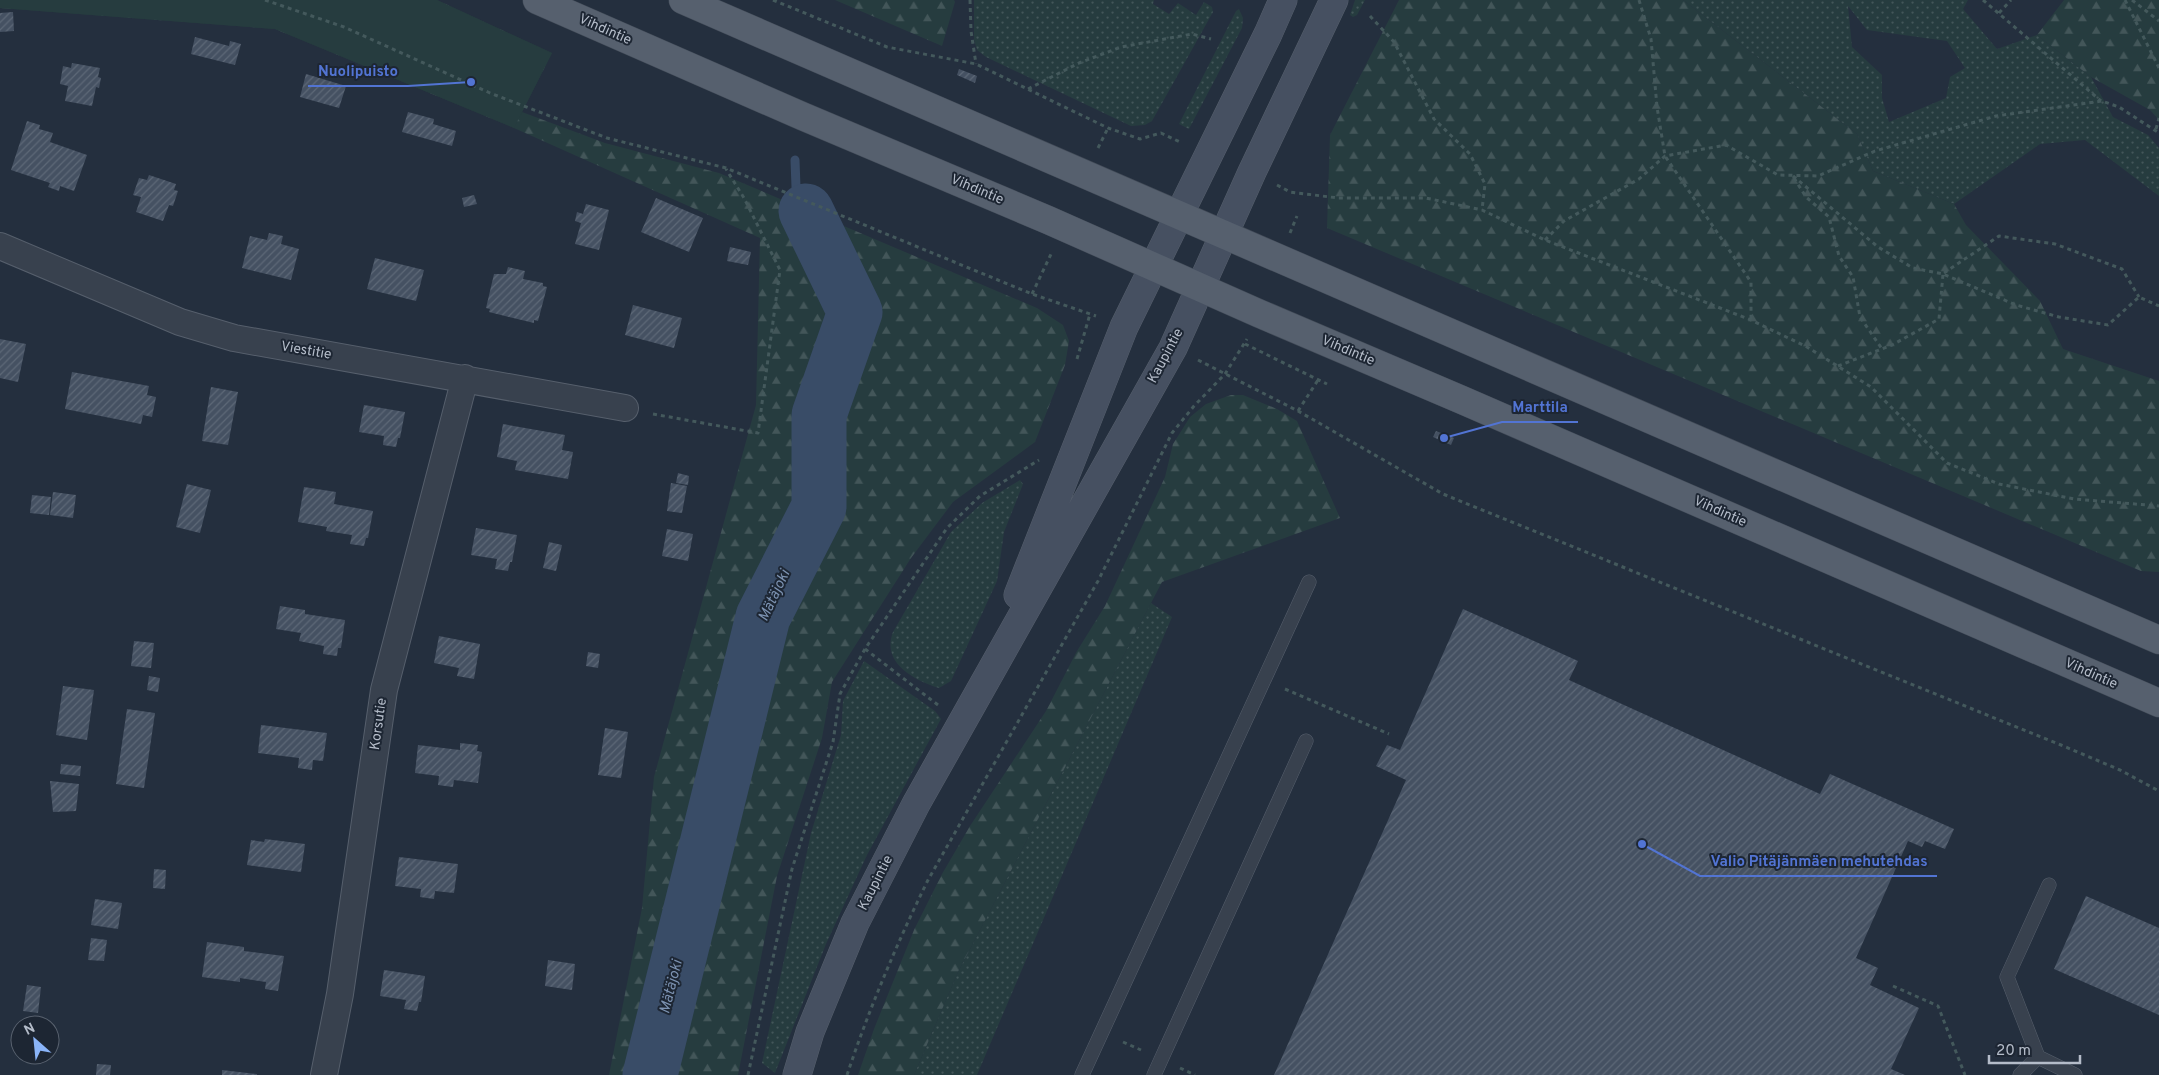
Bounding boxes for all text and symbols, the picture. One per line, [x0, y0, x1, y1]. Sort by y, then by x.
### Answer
street label: Vihdintie [576, 11, 634, 49]
callout: Nuolipuisto [308, 56, 408, 86]
text: Nuolipuisto [318, 63, 398, 82]
street label: Vihdintie [948, 171, 1006, 209]
street label: Kaupintie [1144, 326, 1188, 386]
street label: Vihdintie [1319, 332, 1377, 370]
street label: Viestitie [279, 338, 333, 364]
callout: Marttila [1502, 392, 1578, 422]
text: Marttila [1512, 399, 1568, 418]
street label: Vihdintie [1691, 493, 1749, 531]
water label: Mätäjoki [755, 566, 796, 625]
street label: Vihdintie [2062, 655, 2120, 693]
street label: Korsutie [367, 697, 391, 751]
callout: Valio Pitäjänmäen mehutehdas [1700, 846, 1937, 876]
street label: Kaupintie [855, 853, 897, 913]
text: Valio Pitäjänmäen mehutehdas [1710, 853, 1928, 872]
water label: Mätäjoki [656, 957, 688, 1016]
north arrow [10, 1015, 60, 1065]
text: N [21, 1020, 38, 1040]
scale bar [1989, 1032, 2080, 1064]
text: 20 m [1996, 1042, 2031, 1061]

